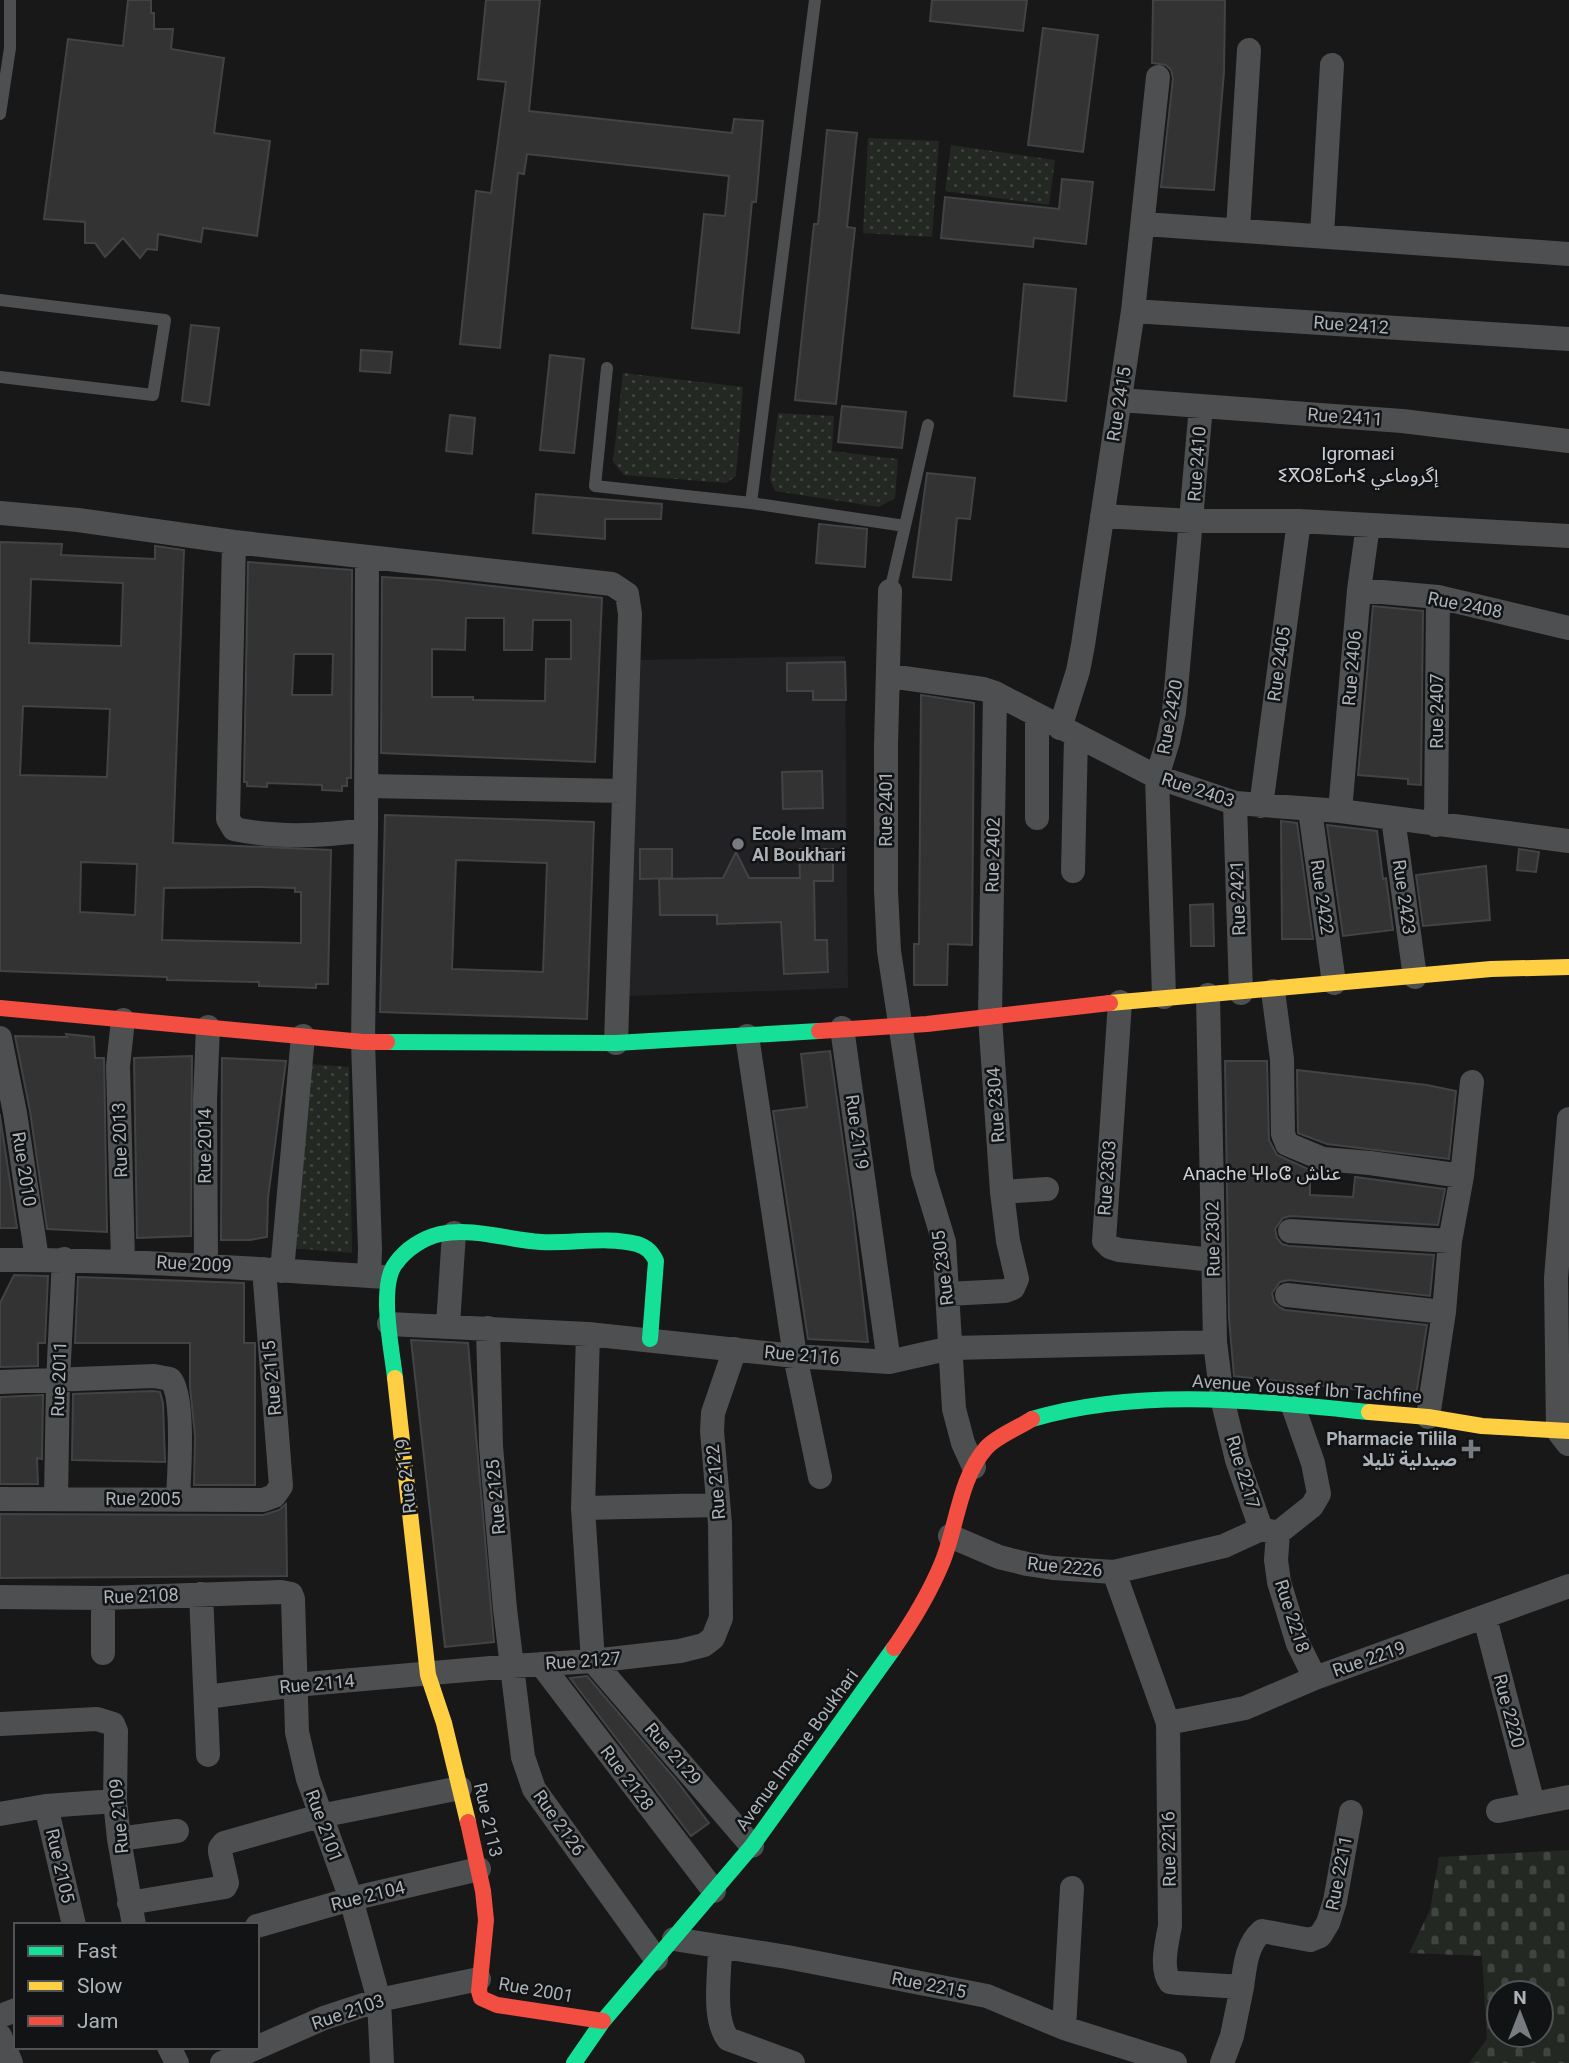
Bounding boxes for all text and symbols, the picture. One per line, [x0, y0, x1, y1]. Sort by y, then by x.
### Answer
street label: Rue 2412 [1313, 311, 1389, 338]
street label: Rue 2415 [1102, 365, 1135, 443]
street label: Rue 2411 [1307, 403, 1383, 430]
street label: Rue 2410 [1183, 426, 1210, 502]
district label: Igromaɛi ⵉⴳⵔⵓⵎⴰⵄⵉ إگروماعي [1278, 442, 1439, 490]
street label: Rue 2408 [1426, 587, 1504, 622]
street label: Rue 2405 [1263, 625, 1294, 703]
street label: Rue 2406 [1338, 629, 1365, 706]
street label: Rue 2407 [1426, 673, 1447, 749]
street label: Rue 2420 [1153, 678, 1186, 756]
street label: Rue 2403 [1159, 768, 1237, 811]
street label: Rue 2401 [875, 771, 896, 847]
street label: Rue 2402 [981, 817, 1004, 893]
place label: Ecole Imam Al Boukhari [752, 823, 847, 865]
marker: Ecole Imam Al Boukhari [730, 836, 746, 852]
street label: Rue 2422 [1307, 858, 1338, 936]
street label: Rue 2423 [1389, 858, 1420, 936]
street label: Rue 2421 [1226, 860, 1249, 936]
street label: Rue 2304 [982, 1067, 1009, 1143]
street label: Rue 2119 [842, 1093, 873, 1171]
street label: Rue 2013 [108, 1102, 131, 1178]
street label: Rue 2014 [194, 1108, 215, 1184]
street label: Rue 2010 [8, 1130, 41, 1208]
street label: Rue 2303 [1093, 1140, 1120, 1216]
district label: Anache ⵖⵏⴰⵛ عناش [1183, 1162, 1341, 1185]
street label: Rue 2302 [1201, 1201, 1224, 1277]
street label: Rue 2305 [927, 1229, 958, 1307]
street label: Rue 2009 [156, 1251, 232, 1276]
street label: Rue 2115 [258, 1340, 285, 1417]
street label: Rue 2011 [47, 1341, 70, 1417]
street label: Rue 2116 [764, 1341, 841, 1368]
street label: Avenue Youssef Ibn Tachfine [1192, 1370, 1422, 1407]
place label: Pharmacie Tilila صيدلية تليلا [1326, 1428, 1457, 1470]
street label: Rue 2217 [1222, 1433, 1265, 1511]
street label: Rue 2119 [391, 1437, 420, 1515]
marker: Pharmacie Tilila صيدلية تليلا [1463, 1441, 1479, 1457]
street label: Rue 2122 [702, 1444, 729, 1521]
street label: Rue 2125 [482, 1459, 509, 1536]
street label: Rue 2005 [105, 1488, 181, 1509]
street label: Rue 2226 [1026, 1552, 1104, 1581]
street label: Rue 2218 [1271, 1577, 1314, 1655]
street label: Rue 2108 [103, 1584, 179, 1607]
street label: Rue 2219 [1330, 1636, 1408, 1681]
street label: Rue 2127 [545, 1647, 621, 1674]
street label: Avenue Imame Boukhari [731, 1665, 862, 1834]
street label: Rue 2114 [278, 1670, 355, 1697]
street label: Rue 2220 [1490, 1672, 1529, 1750]
street label: Rue 2129 [641, 1718, 706, 1789]
street label: Rue 2128 [596, 1741, 659, 1814]
street label: Rue 2109 [105, 1778, 132, 1855]
street label: Rue 2113 [470, 1781, 507, 1859]
street label: Rue 2126 [529, 1786, 590, 1860]
street label: Rue 2101 [302, 1787, 347, 1865]
street label: Rue 2216 [1157, 1811, 1180, 1887]
street label: Rue 2105 [42, 1827, 79, 1905]
street label: Rue 2211 [1321, 1834, 1356, 1912]
street label: Rue 2104 [329, 1876, 407, 1915]
legend [14, 1923, 259, 2049]
text: Fast [77, 1939, 118, 1963]
street label: Rue 2215 [890, 1967, 968, 2002]
street label: Rue 2001 [497, 1973, 575, 2006]
text: Slow [77, 1974, 123, 1998]
north arrow [1485, 1979, 1555, 2049]
text: N [1513, 1986, 1527, 2009]
street label: Rue 2103 [309, 1989, 387, 2034]
text: Jam [77, 2009, 118, 2033]

